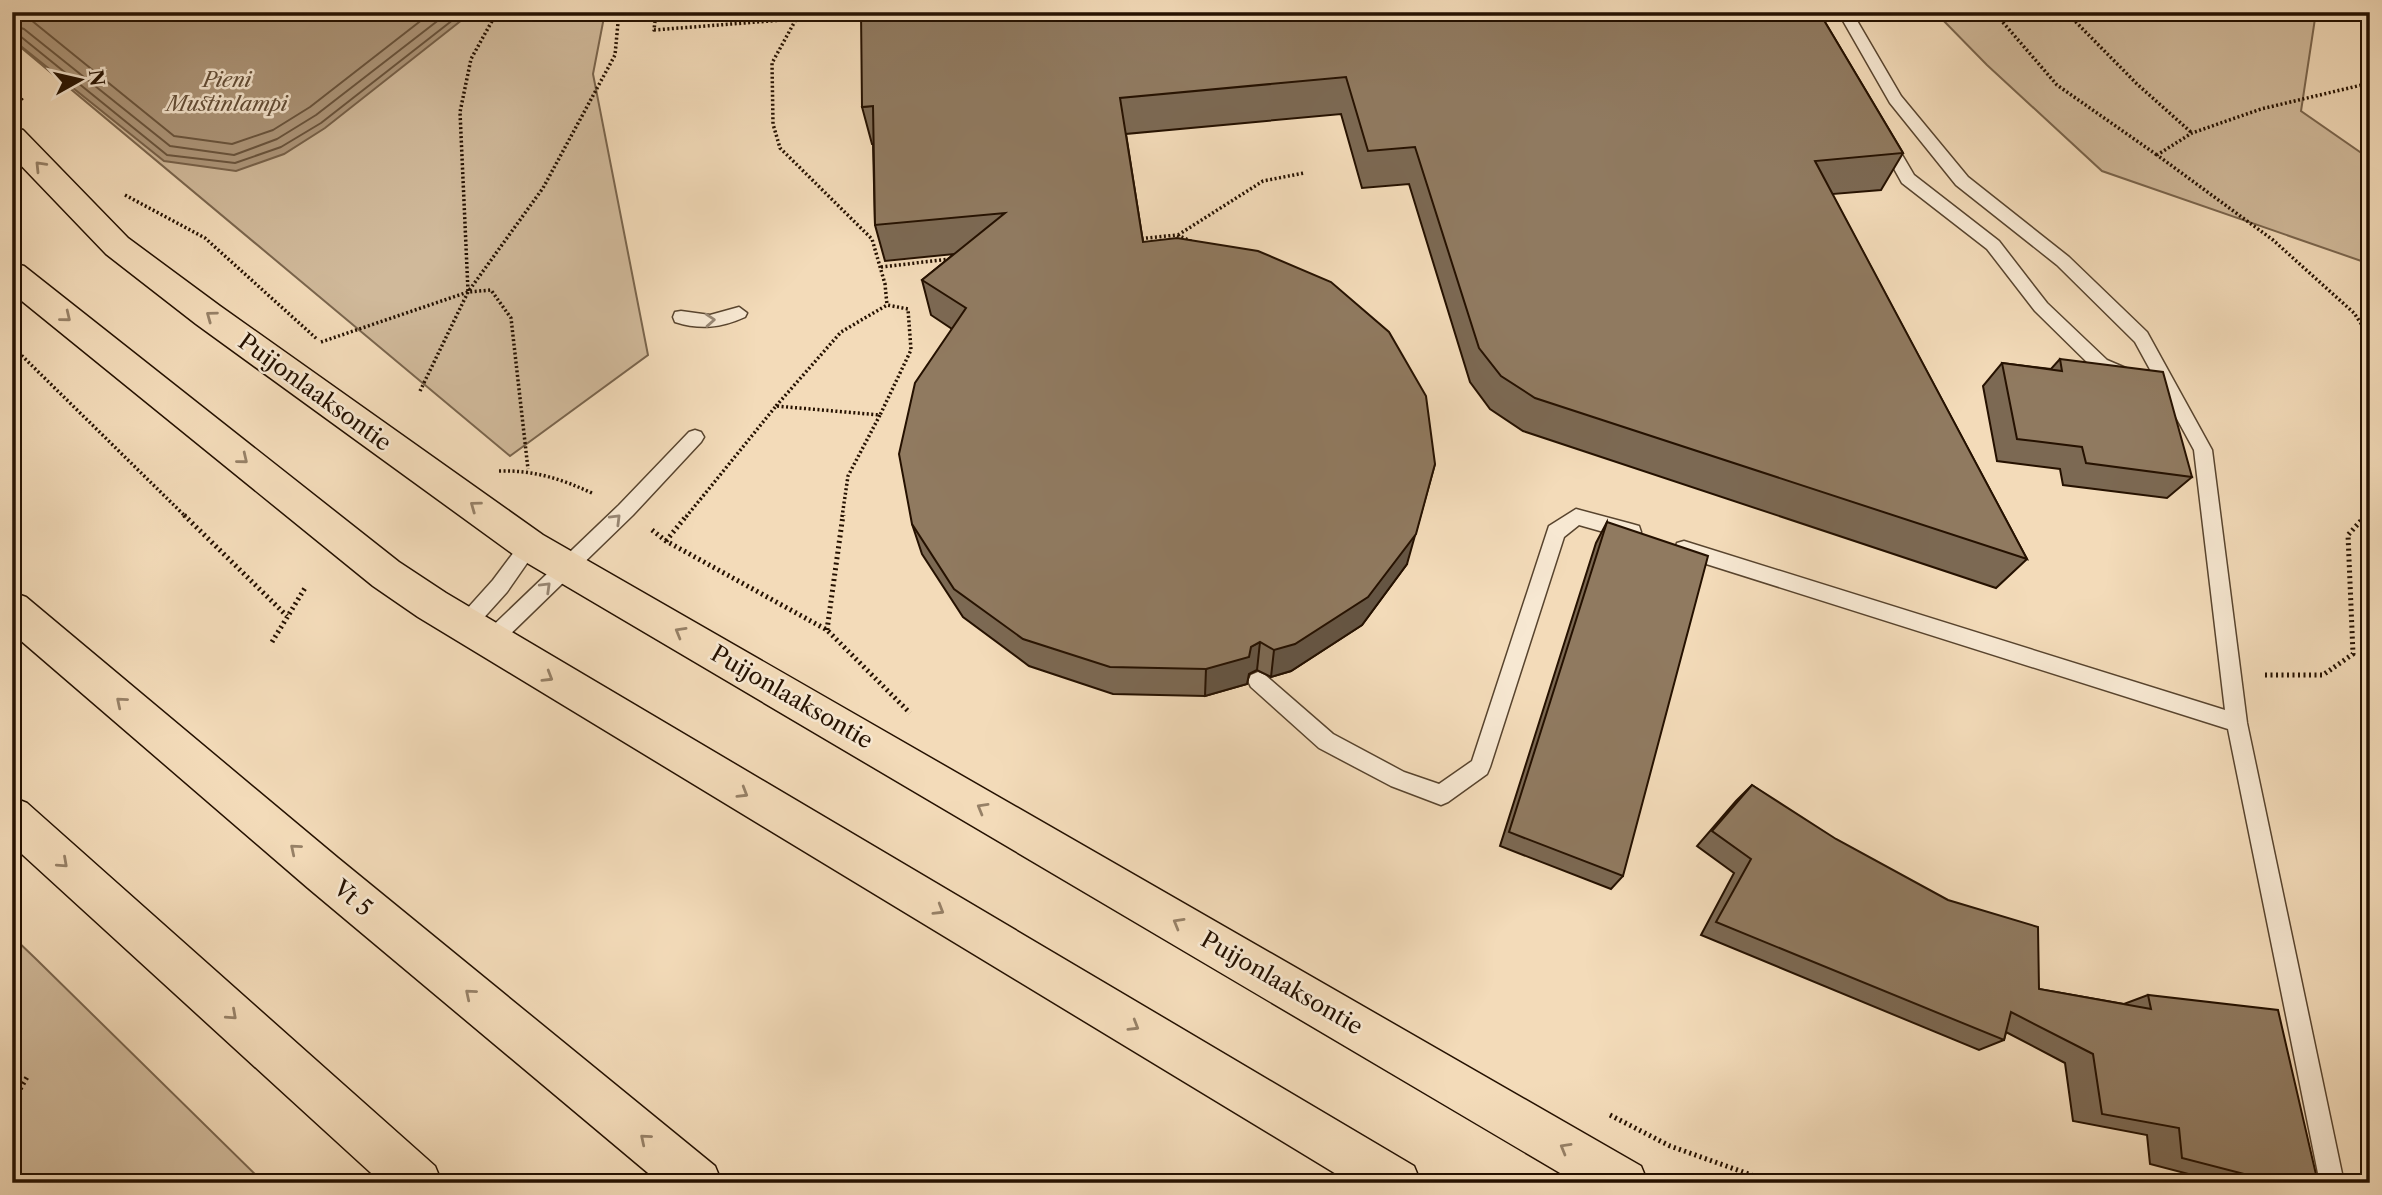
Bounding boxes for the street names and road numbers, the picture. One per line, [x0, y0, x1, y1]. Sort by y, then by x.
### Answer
street label: Puijonlaaksontie [233, 327, 397, 457]
street label: Puijonlaaksontie [706, 639, 878, 755]
street label: Vt 5 [327, 873, 378, 922]
street label: Puijonlaaksontie [1196, 925, 1368, 1041]

